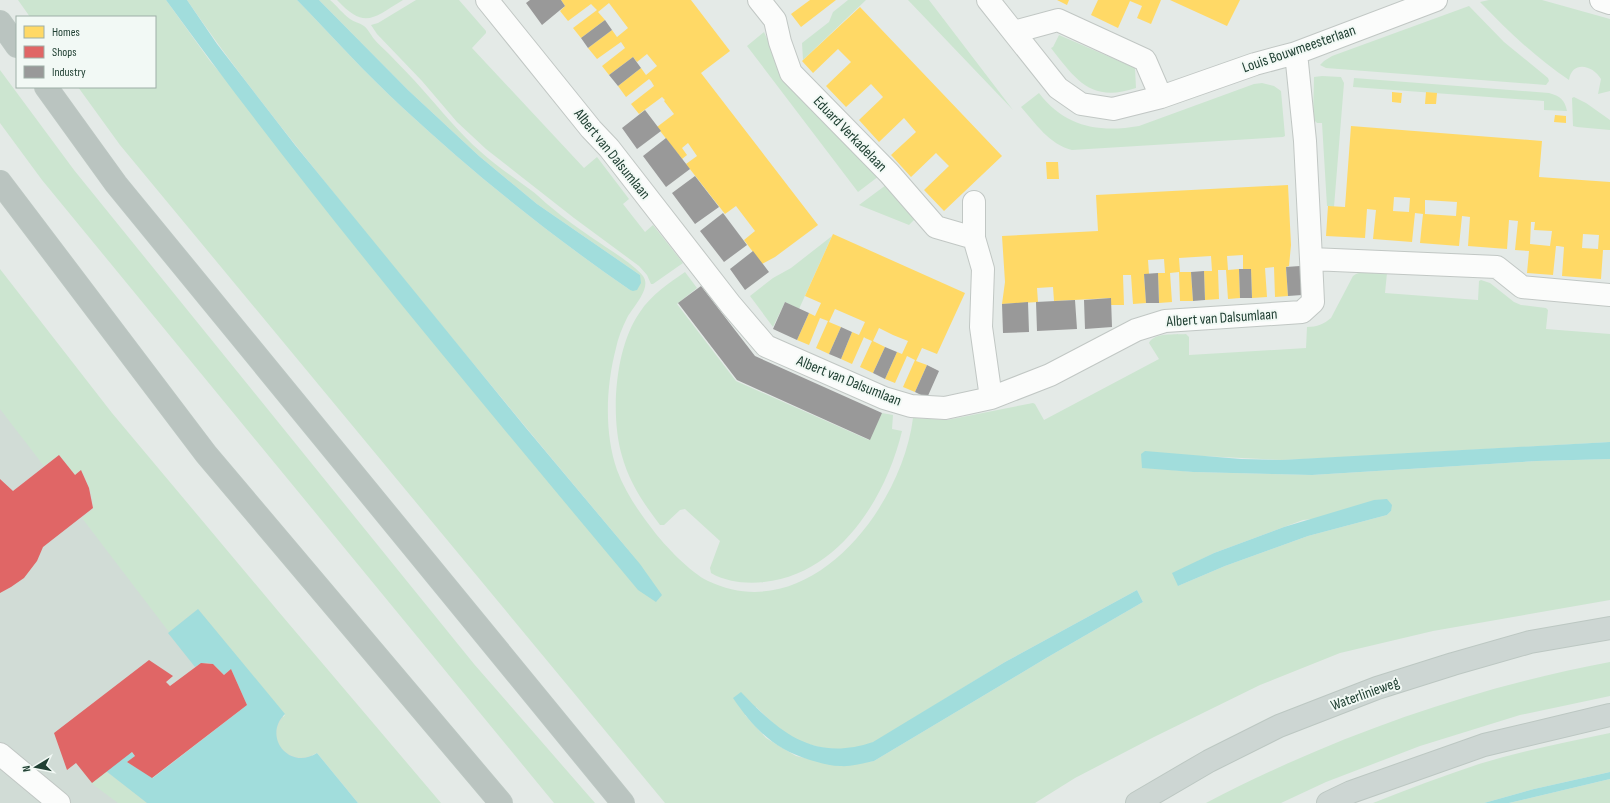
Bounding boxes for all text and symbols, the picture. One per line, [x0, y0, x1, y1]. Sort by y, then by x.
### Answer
legend [16, 16, 156, 88]
street label: Louis Bouwmeesterlaan [1240, 21, 1358, 77]
text: Homes [52, 25, 80, 40]
text: Shops [52, 45, 77, 60]
text: Industry [52, 65, 86, 80]
street label: Eduard Verkadelaan [809, 92, 891, 176]
street label: Albert van Dalsumlaan [569, 104, 654, 203]
street label: Albert van Dalsumlaan [1165, 305, 1278, 331]
street label: Albert van Dalsumlaan [793, 351, 904, 411]
street label: Waterlinieweg [1328, 673, 1402, 715]
north arrow [16, 747, 56, 787]
text: N [20, 765, 34, 773]

